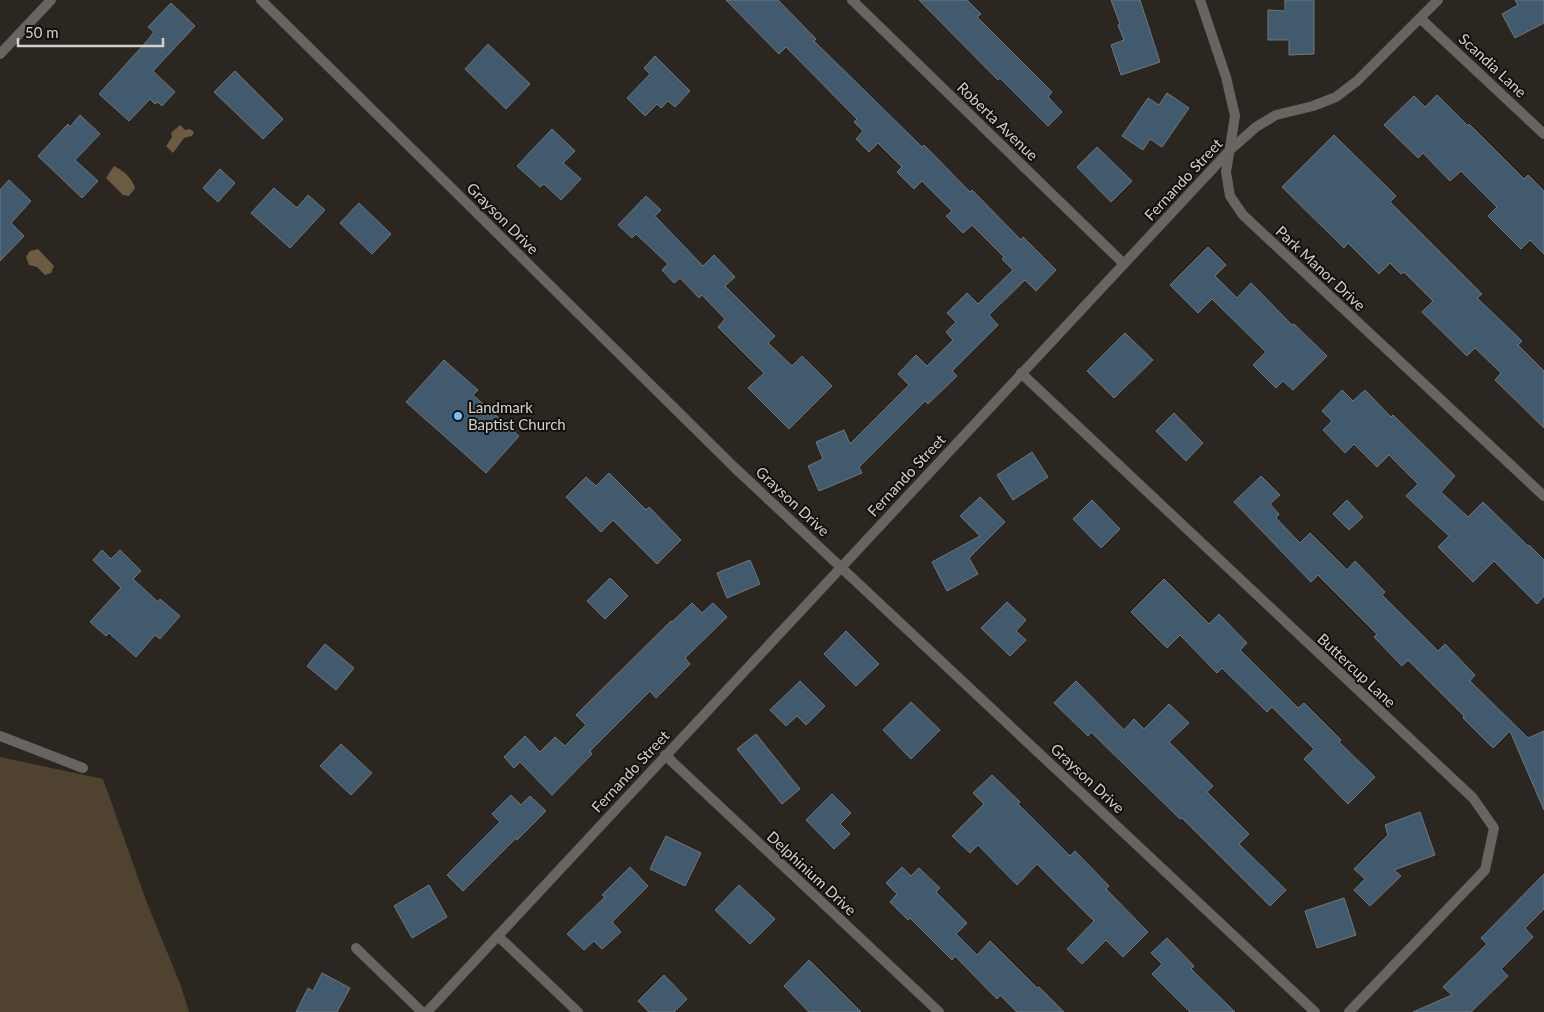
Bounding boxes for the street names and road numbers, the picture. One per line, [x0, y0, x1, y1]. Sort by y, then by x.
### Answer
street label: Scandia Lane [1455, 29, 1531, 101]
street label: Roberta Avenue [954, 78, 1042, 164]
street label: Fernando Street [1140, 134, 1226, 224]
street label: Grayson Drive [463, 178, 543, 258]
street label: Park Manor Drive [1272, 222, 1370, 314]
street label: Fernando Street [863, 430, 949, 520]
street label: Grayson Drive [752, 462, 834, 540]
street label: Buttercup Lane [1314, 629, 1400, 711]
street label: Fernando Street [587, 726, 673, 816]
street label: Grayson Drive [1047, 739, 1129, 817]
street label: Delphinium Drive [764, 827, 860, 919]

